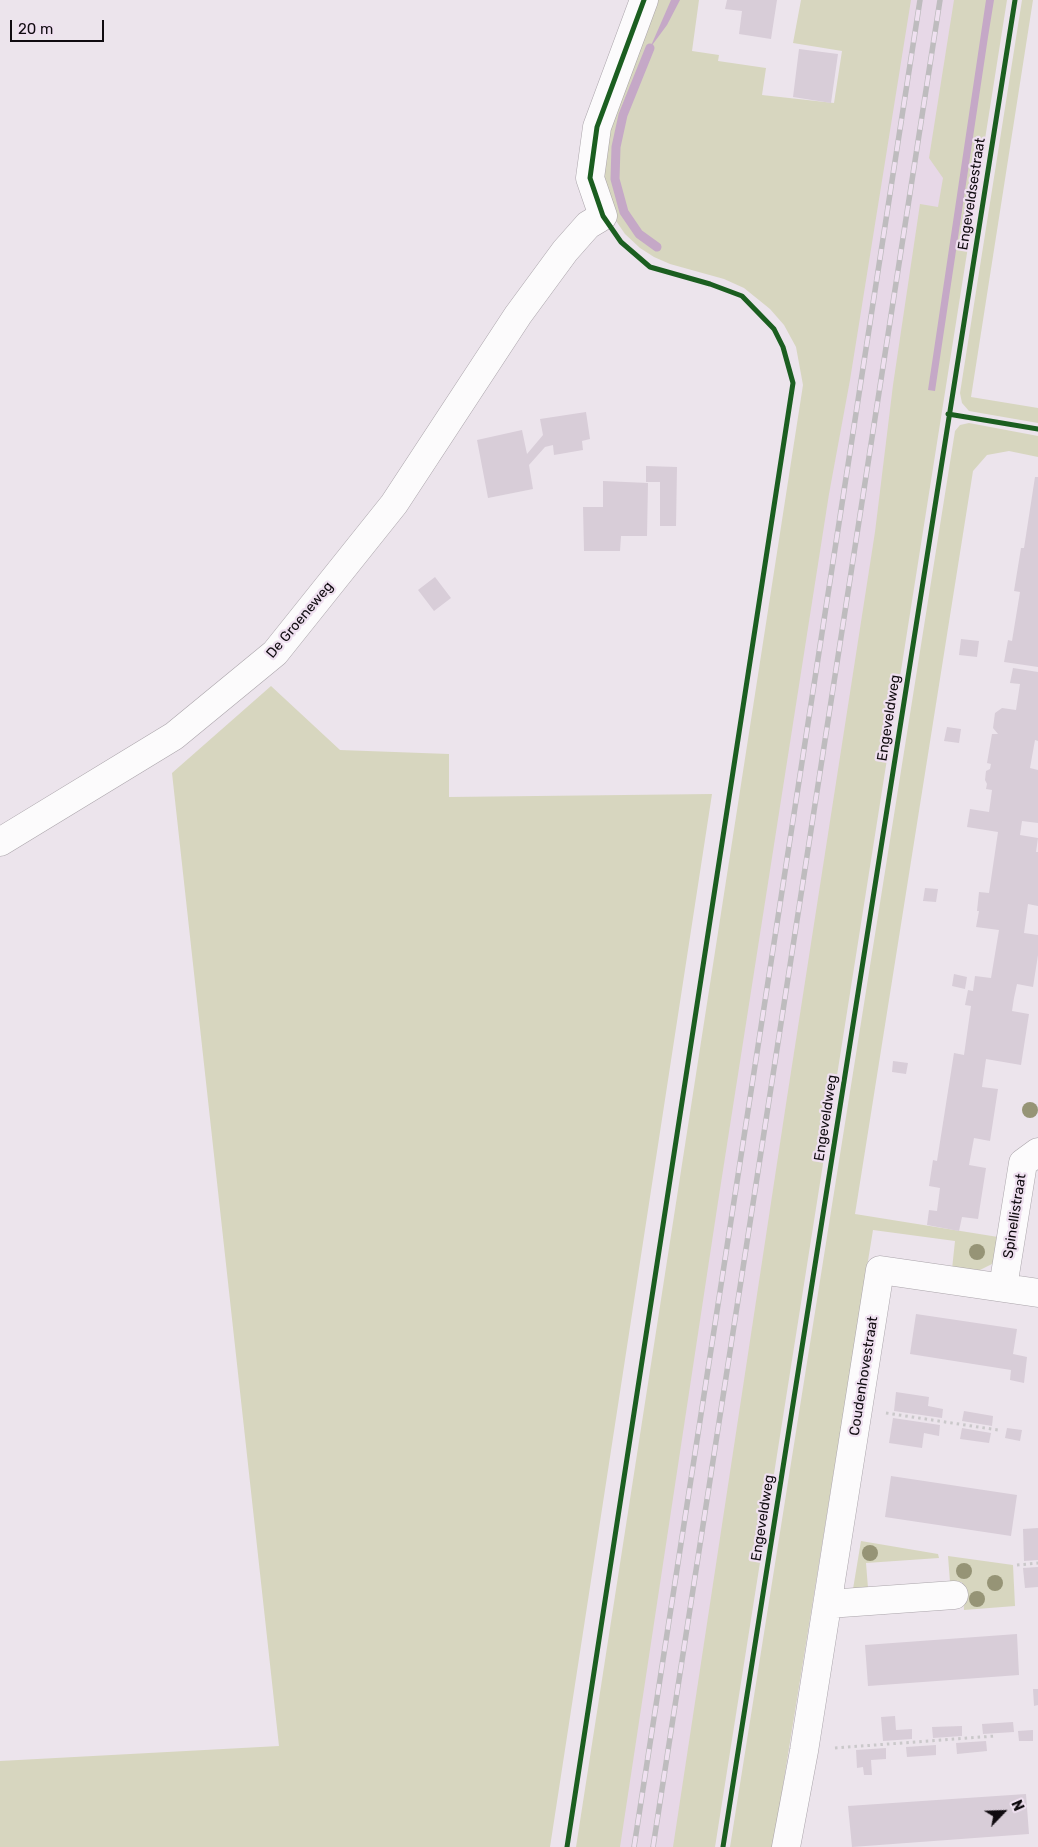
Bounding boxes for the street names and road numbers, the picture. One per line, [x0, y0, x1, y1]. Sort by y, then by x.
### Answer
street label: Engeveldsestraat [955, 137, 989, 251]
street label: De Groeneweg [263, 578, 337, 662]
street label: Engeveldweg [874, 674, 904, 762]
street label: Engeveldweg [811, 1074, 841, 1162]
street label: Spinellistraat [1000, 1172, 1030, 1260]
street label: Coudenhovestraat [846, 1315, 882, 1437]
street label: Engeveldweg [748, 1474, 778, 1562]

